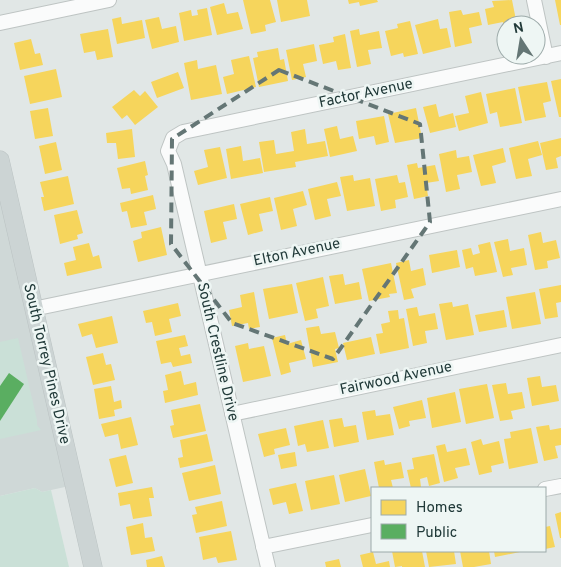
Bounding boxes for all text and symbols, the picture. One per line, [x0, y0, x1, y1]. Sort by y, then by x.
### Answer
north arrow [496, 15, 546, 65]
text: N [512, 19, 525, 38]
street label: Factor Avenue [317, 75, 415, 113]
street label: Elton Avenue [252, 235, 342, 271]
street label: South Crestline Drive [192, 281, 242, 423]
street label: South Torrey Pines Drive [18, 282, 74, 446]
street label: Fairwood Avenue [338, 358, 454, 400]
legend [371, 487, 546, 552]
text: Homes [416, 499, 463, 518]
text: Public [416, 524, 457, 543]

